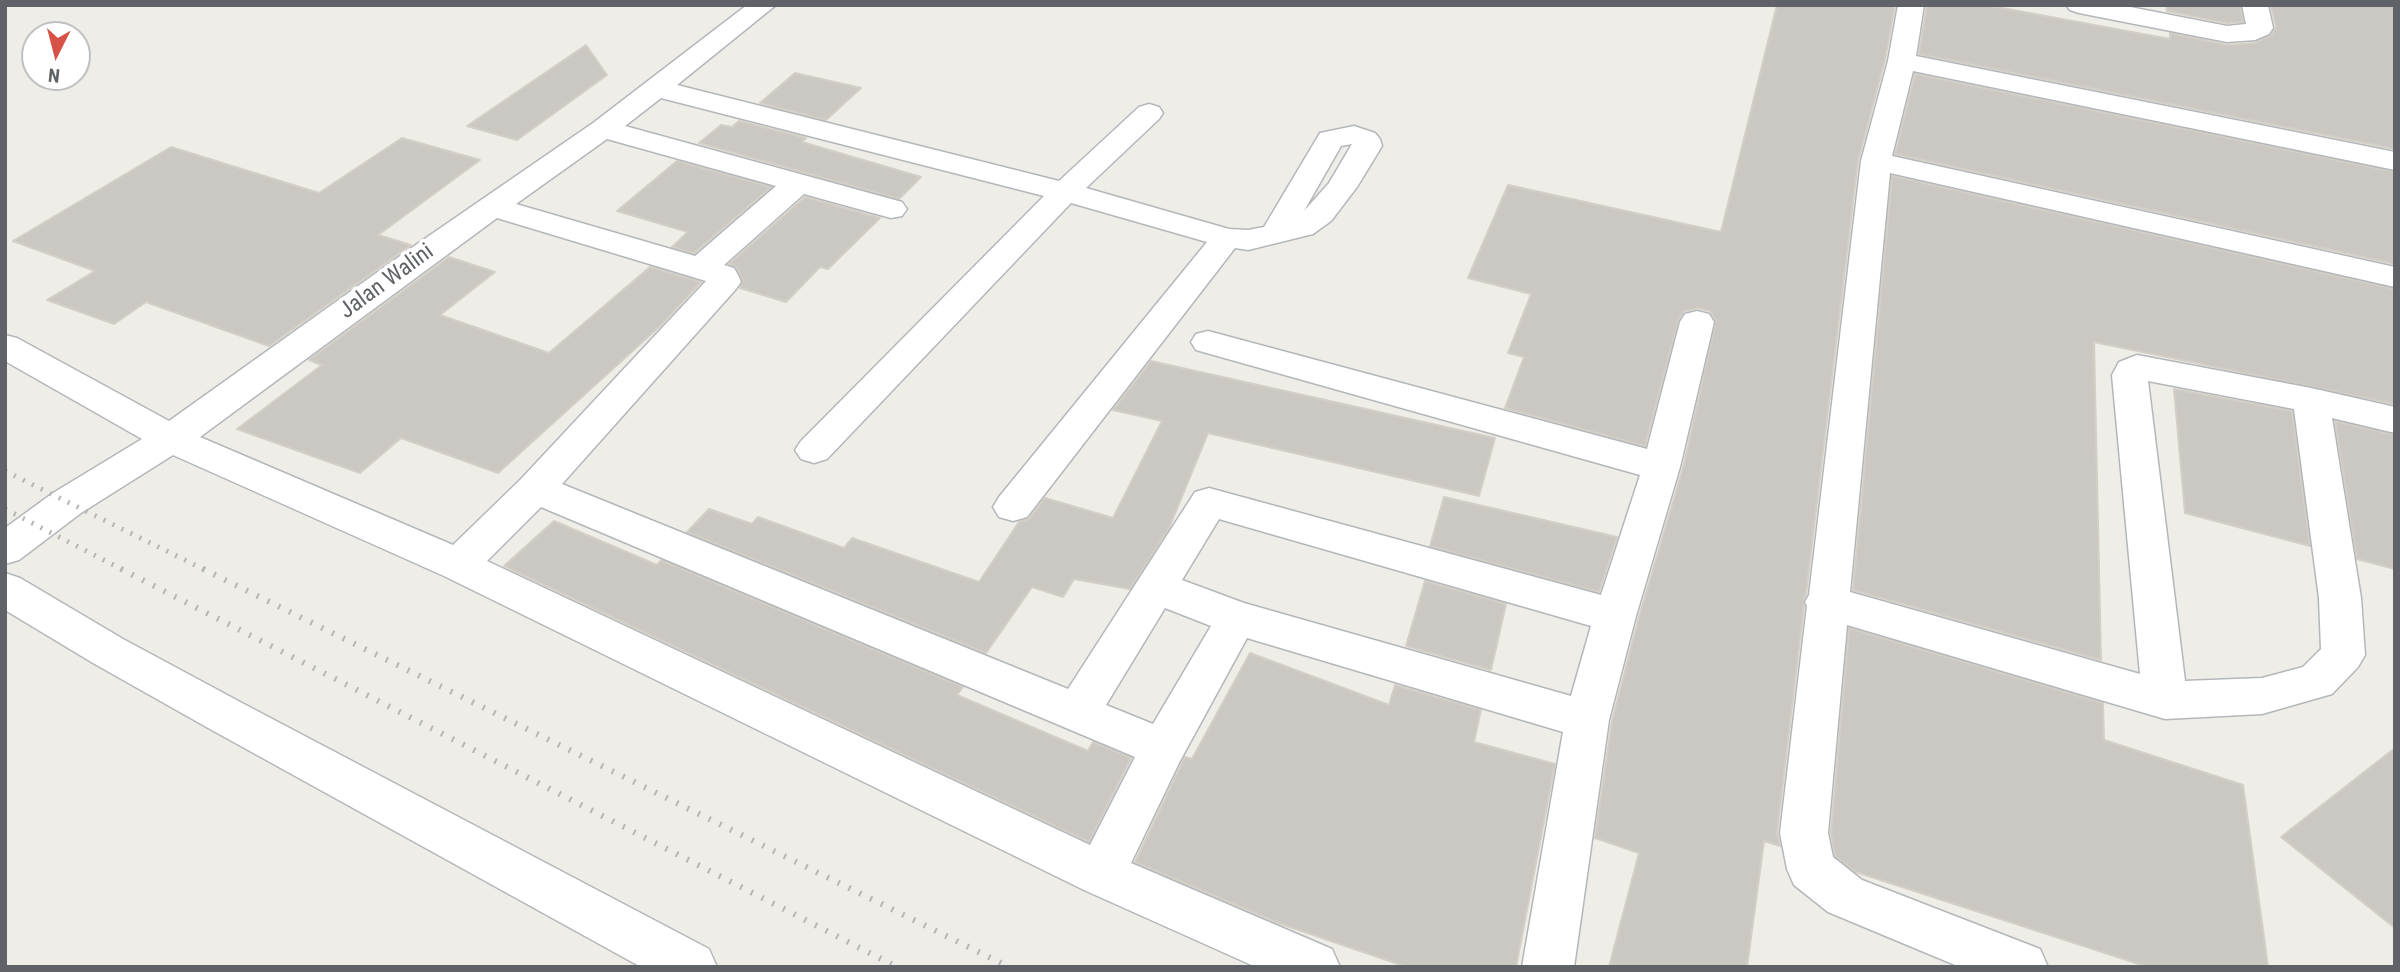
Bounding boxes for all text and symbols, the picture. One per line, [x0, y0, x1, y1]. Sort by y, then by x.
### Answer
north arrow [21, 21, 91, 91]
text: N [47, 63, 61, 87]
street label: Jalan Walini [334, 239, 440, 325]

